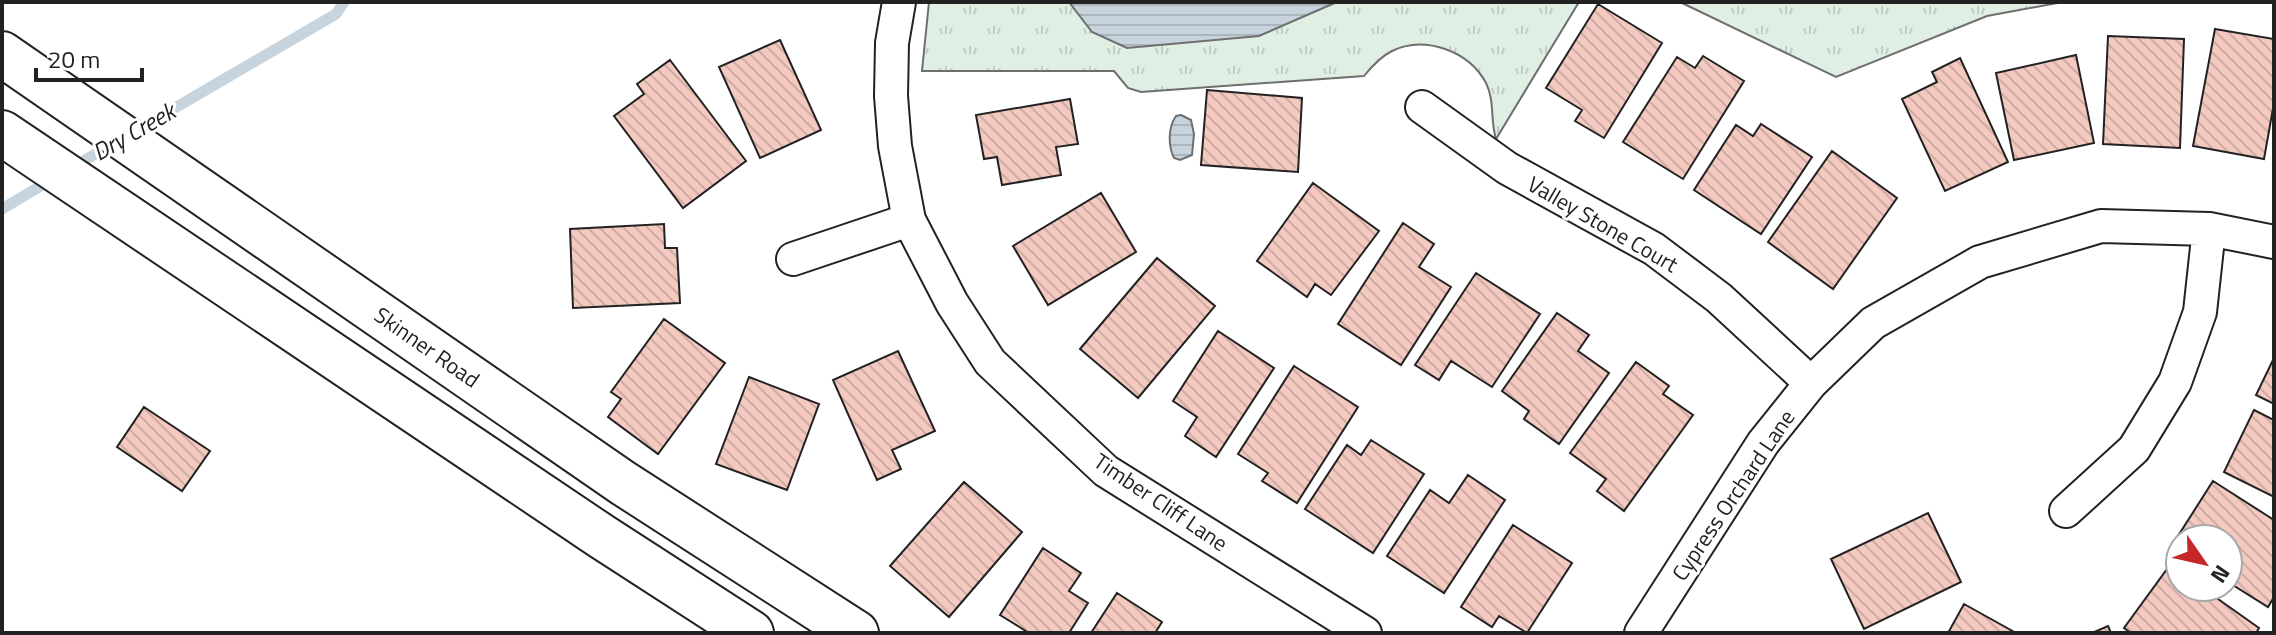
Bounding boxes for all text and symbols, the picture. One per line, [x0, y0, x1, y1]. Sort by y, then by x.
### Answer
scale bar [36, 32, 142, 82]
text: 20 m [48, 41, 100, 77]
water label: Dry Creek [85, 91, 185, 169]
street label: Valley Stone Court [1521, 167, 1685, 281]
street label: Skinner Road [367, 298, 487, 396]
street label: Cypress Orchard Lane [1663, 402, 1803, 588]
street label: Timber Cliff Lane [1087, 444, 1235, 560]
north arrow [2164, 523, 2244, 603]
text: N [2202, 558, 2239, 590]

